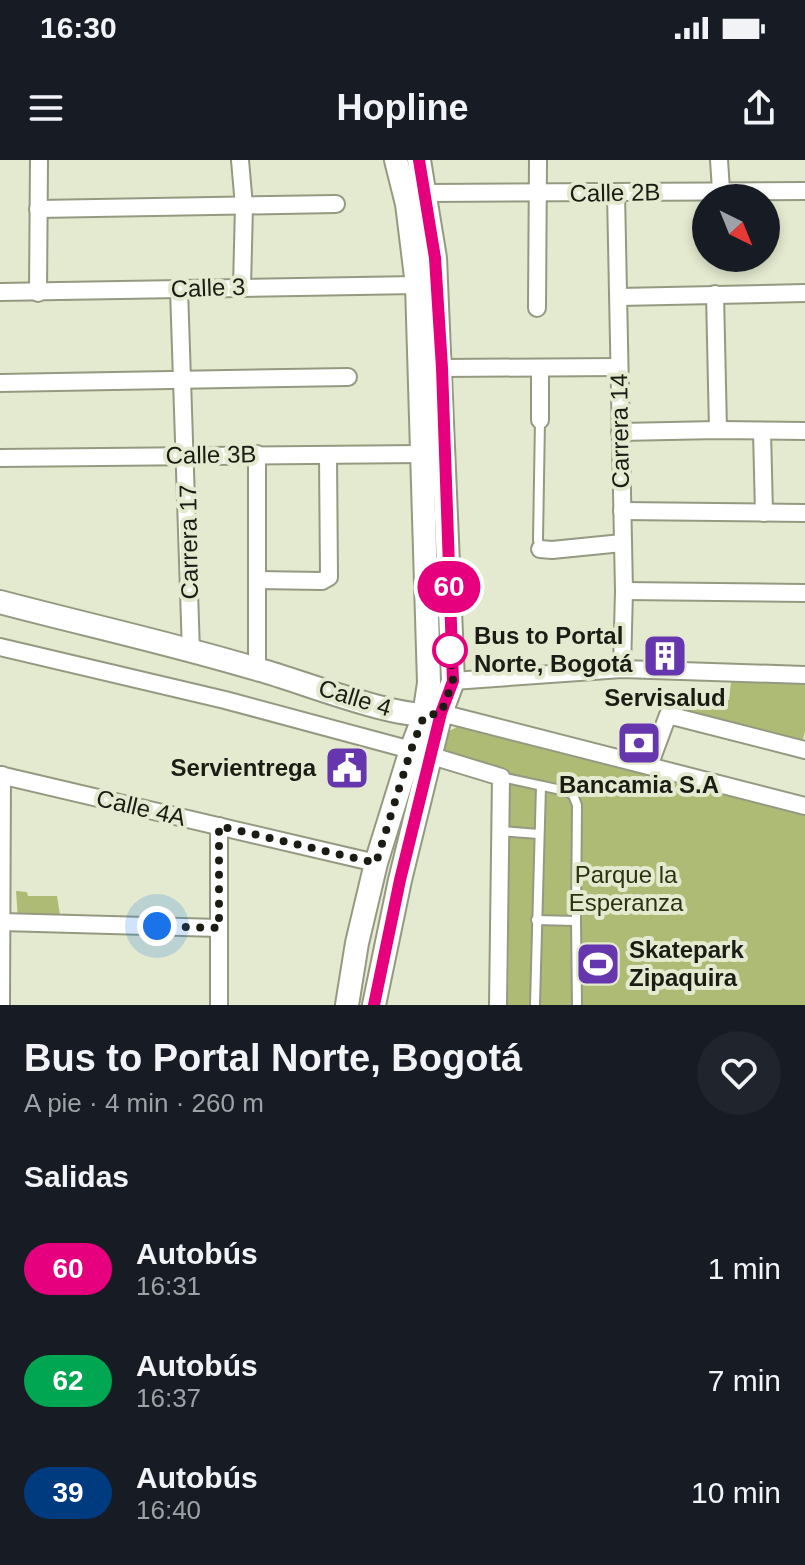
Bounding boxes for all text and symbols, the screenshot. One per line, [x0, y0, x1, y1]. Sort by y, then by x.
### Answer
text: 16:30 [40, 11, 117, 44]
icon: menu [24, 86, 68, 130]
icon: share [737, 86, 781, 130]
text: Hopline [337, 87, 469, 128]
street label: Calle 2B [569, 178, 661, 207]
north arrow [692, 184, 780, 272]
map controls [692, 184, 780, 272]
street label: Calle 3 [170, 273, 246, 302]
street label: Carrera 14 [605, 373, 634, 489]
street label: Calle 3B [165, 440, 257, 469]
street label: Carrera 17 [174, 484, 203, 600]
line badge: 60 [413, 561, 485, 613]
text: 60 [433, 571, 465, 602]
place label: Bus to Portal Norte, Bogotá [474, 622, 633, 677]
building icon: Servisalud [641, 632, 689, 680]
marker: Bus to Portal Norte, Bogotá [433, 633, 467, 667]
street label: Calle 4 [315, 674, 395, 721]
place label: Servisalud [604, 684, 726, 711]
bank icon: Bancamia S.A [615, 719, 663, 767]
public building icon: Servientrega [323, 744, 371, 792]
place label: Servientrega [171, 754, 317, 781]
place label: Bancamia S.A [559, 771, 719, 798]
street label: Calle 4A [94, 784, 188, 831]
park label: Parque la Esperanza [569, 861, 684, 916]
your location [137, 906, 177, 946]
place label: Skatepark Zipaquira [629, 936, 744, 991]
sports icon: Skatepark Zipaquira [574, 940, 622, 988]
button: heart [697, 1031, 781, 1115]
text: Bus to Portal Norte, Bogotá [24, 1037, 522, 1079]
text: A pie · 4 min · 260 m [24, 1088, 264, 1118]
text: Salidas [24, 1160, 129, 1193]
text: Autobús [136, 1237, 258, 1270]
text: 1 min [708, 1252, 781, 1285]
text: 60 [52, 1253, 84, 1284]
text: 16:31 [136, 1271, 201, 1301]
text: Autobús [136, 1349, 258, 1382]
text: 7 min [708, 1364, 781, 1397]
text: 62 [52, 1365, 84, 1396]
text: 16:37 [136, 1383, 201, 1413]
text: Autobús [136, 1461, 258, 1494]
text: 10 min [691, 1476, 781, 1509]
text: 39 [52, 1477, 84, 1508]
text: 16:40 [136, 1495, 201, 1525]

